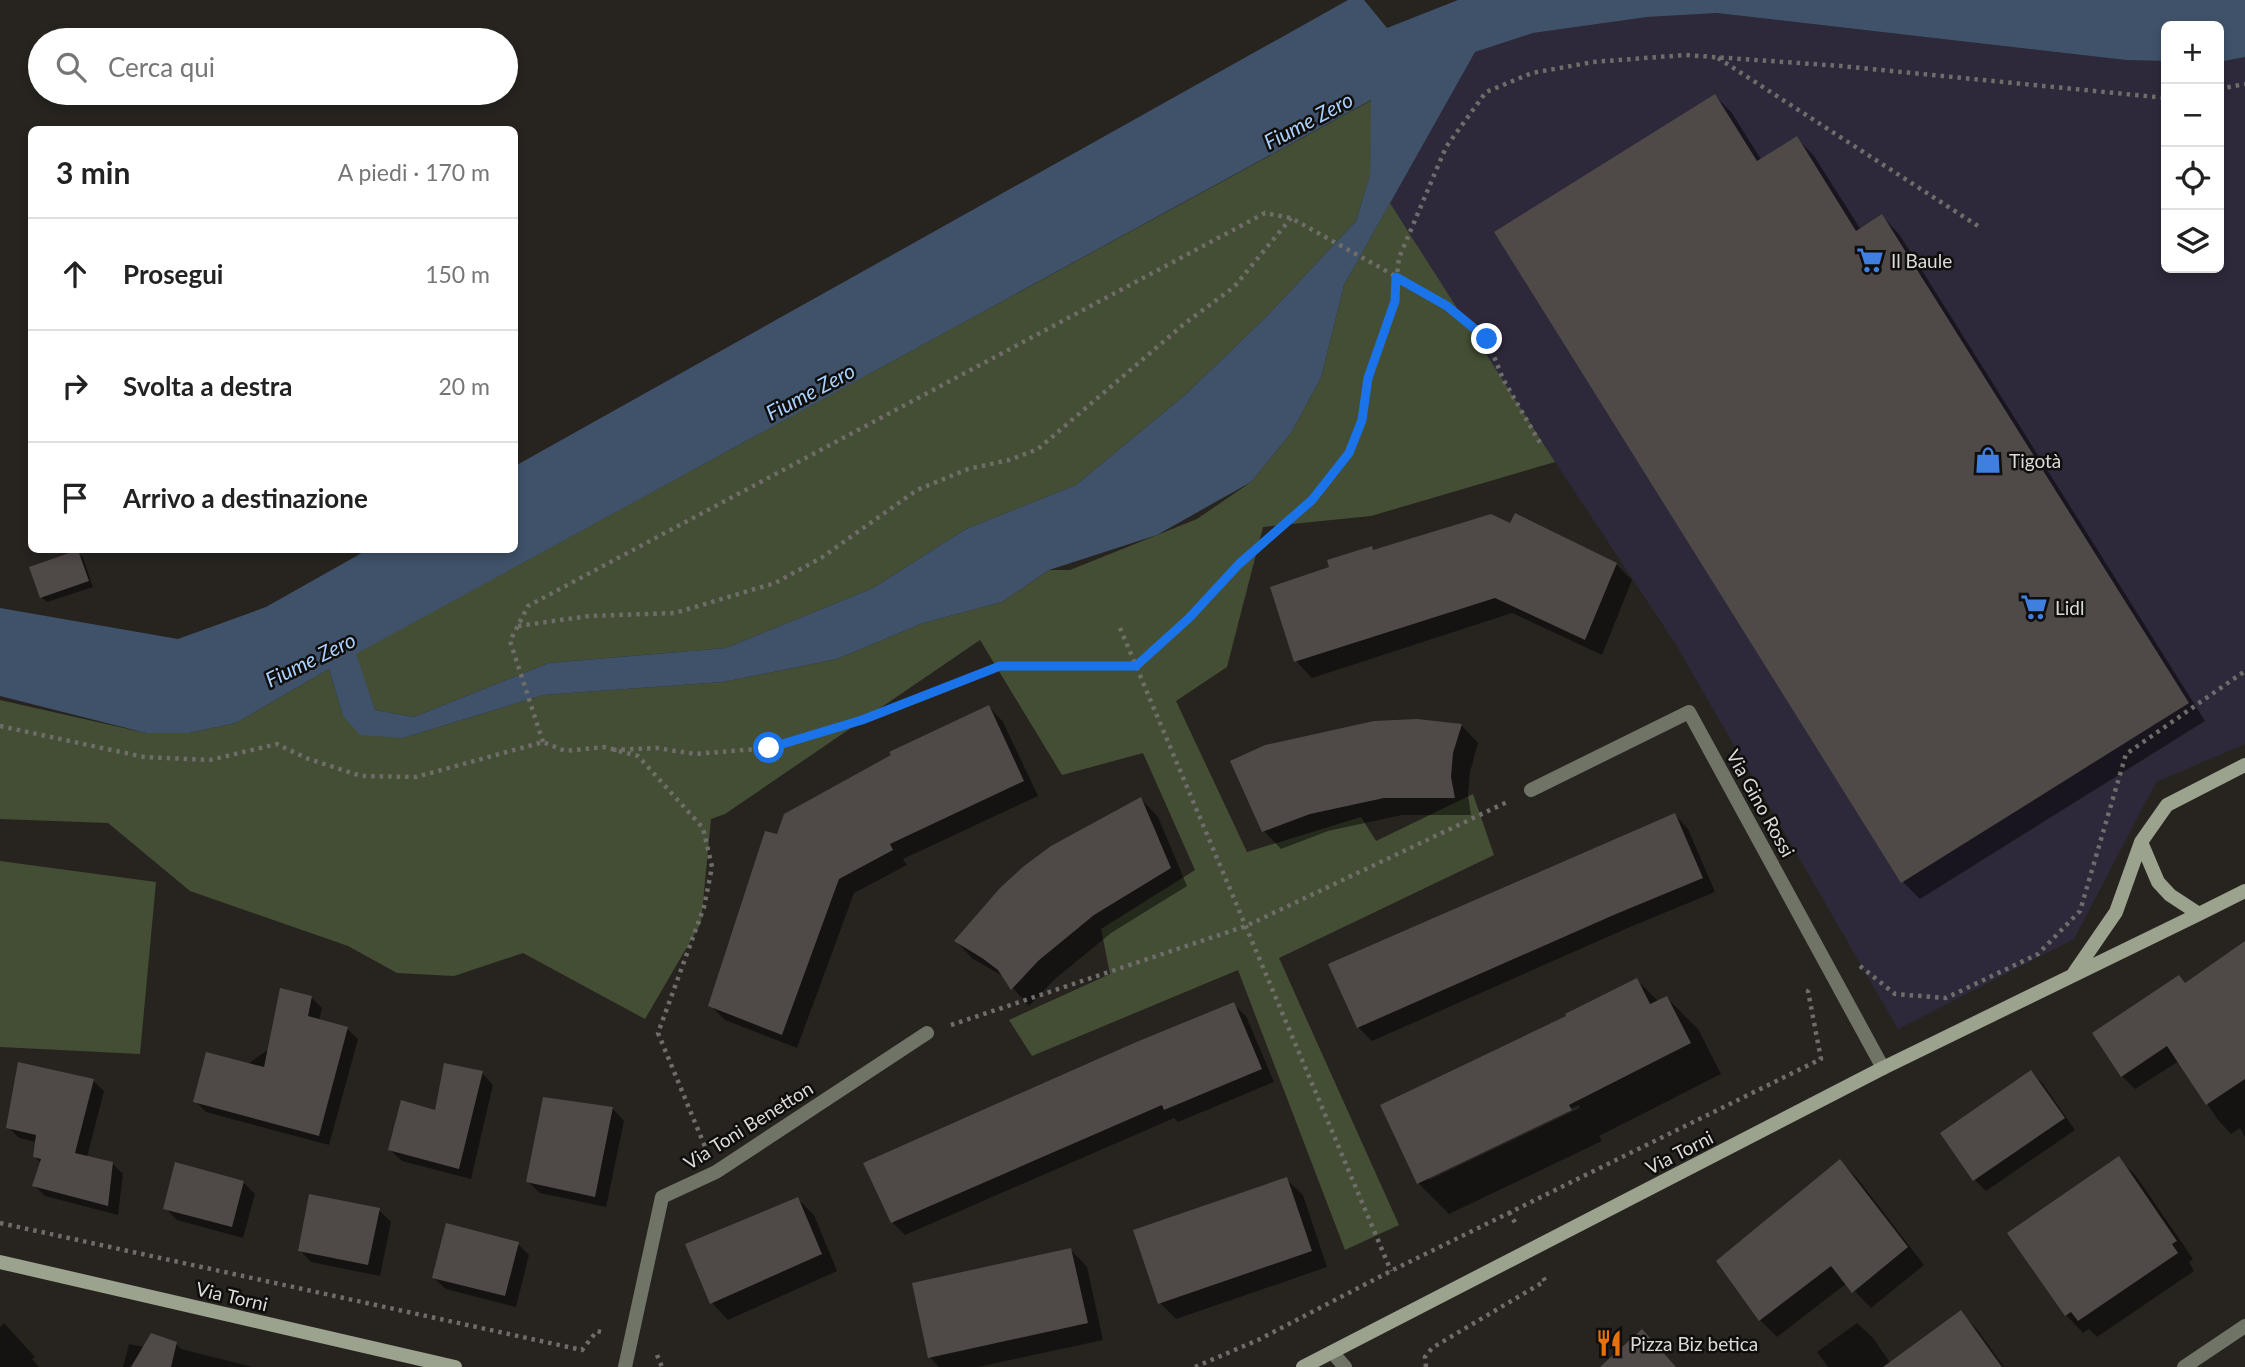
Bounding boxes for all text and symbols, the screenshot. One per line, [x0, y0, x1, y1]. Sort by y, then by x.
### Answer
map controls [2161, 21, 2224, 273]
button: + [2161, 21, 2224, 84]
search box [28, 28, 518, 105]
icon: search [52, 48, 90, 86]
text: Cerca qui [108, 51, 215, 83]
button: − [2161, 84, 2224, 147]
water label: Fiume Zero [1259, 86, 1357, 154]
button: locate [2161, 147, 2224, 210]
text: 3 min [56, 154, 130, 190]
text: A piedi · 170 m [338, 158, 490, 186]
button: layers [2161, 210, 2224, 273]
supermarket icon: Il Baule [1855, 245, 1885, 275]
place label: Il Baule [1891, 249, 1952, 272]
icon: ahead [56, 255, 94, 293]
text: Prosegui [123, 258, 223, 290]
text: 150 m [425, 260, 490, 288]
route end [1471, 323, 1502, 354]
water label: Fiume Zero [761, 357, 859, 425]
icon: right [56, 367, 94, 405]
text: Svolta a destra [123, 370, 293, 402]
text: 20 m [439, 372, 490, 400]
shop icon: Tigotà [1973, 445, 2003, 475]
place label: Tigotà [2009, 449, 2061, 472]
icon: arrive [56, 479, 94, 517]
text: Arrivo a destinazione [123, 482, 368, 514]
supermarket icon: Lidl [2019, 592, 2049, 622]
place label: Lidl [2055, 596, 2084, 619]
water label: Fiume Zero [261, 626, 359, 692]
route start [753, 732, 784, 763]
street label: Via Gino Rossi [1722, 745, 1800, 861]
street label: Via Toni Benetton [679, 1076, 817, 1174]
street label: Via Torni [1641, 1125, 1717, 1179]
street label: Via Torni [194, 1277, 270, 1315]
restaurant icon: Pizza Biz betica [1594, 1328, 1624, 1358]
place label: Pizza Biz betica [1630, 1332, 1758, 1355]

